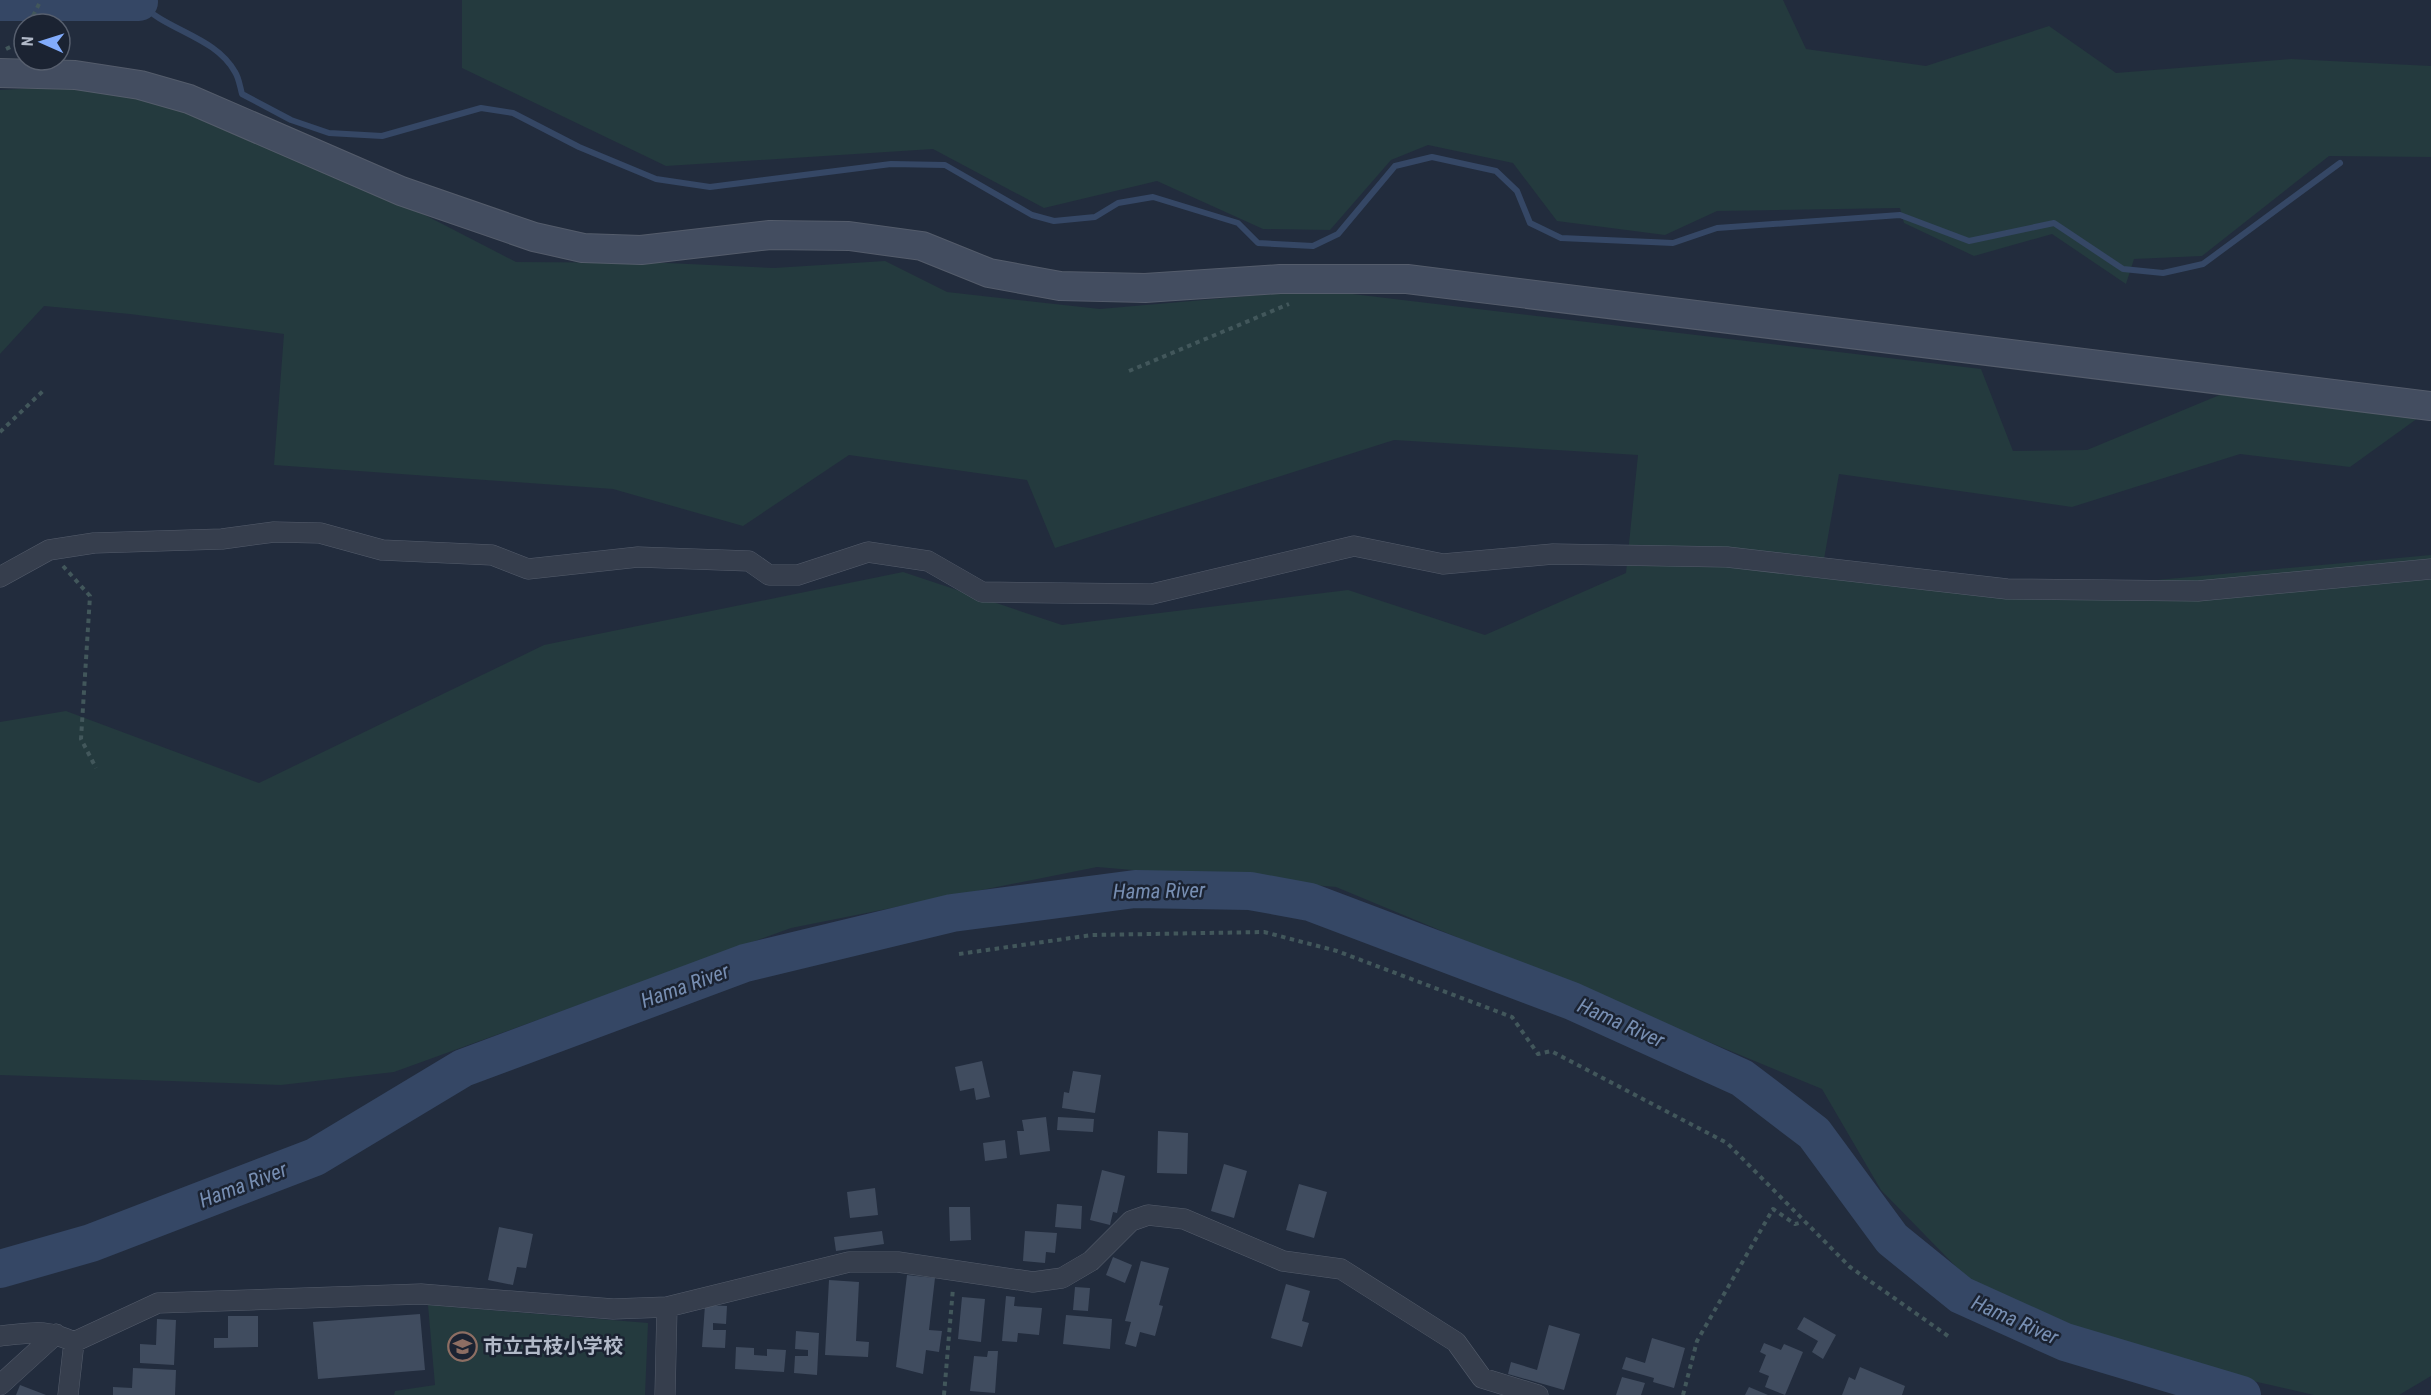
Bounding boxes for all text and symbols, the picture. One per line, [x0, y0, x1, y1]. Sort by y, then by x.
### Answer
north arrow [12, 12, 72, 72]
text: N [18, 36, 37, 47]
water label: Hama River [1113, 878, 1206, 904]
water label: Hama River [638, 959, 733, 1013]
water label: Hama River [1574, 993, 1669, 1053]
water label: Hama River [196, 1157, 291, 1213]
water label: Hama River [1968, 1290, 2063, 1350]
school or university icon: 市立古枝小学校 [446, 1330, 478, 1362]
place label: 市立古枝小学校 [483, 1334, 623, 1358]

